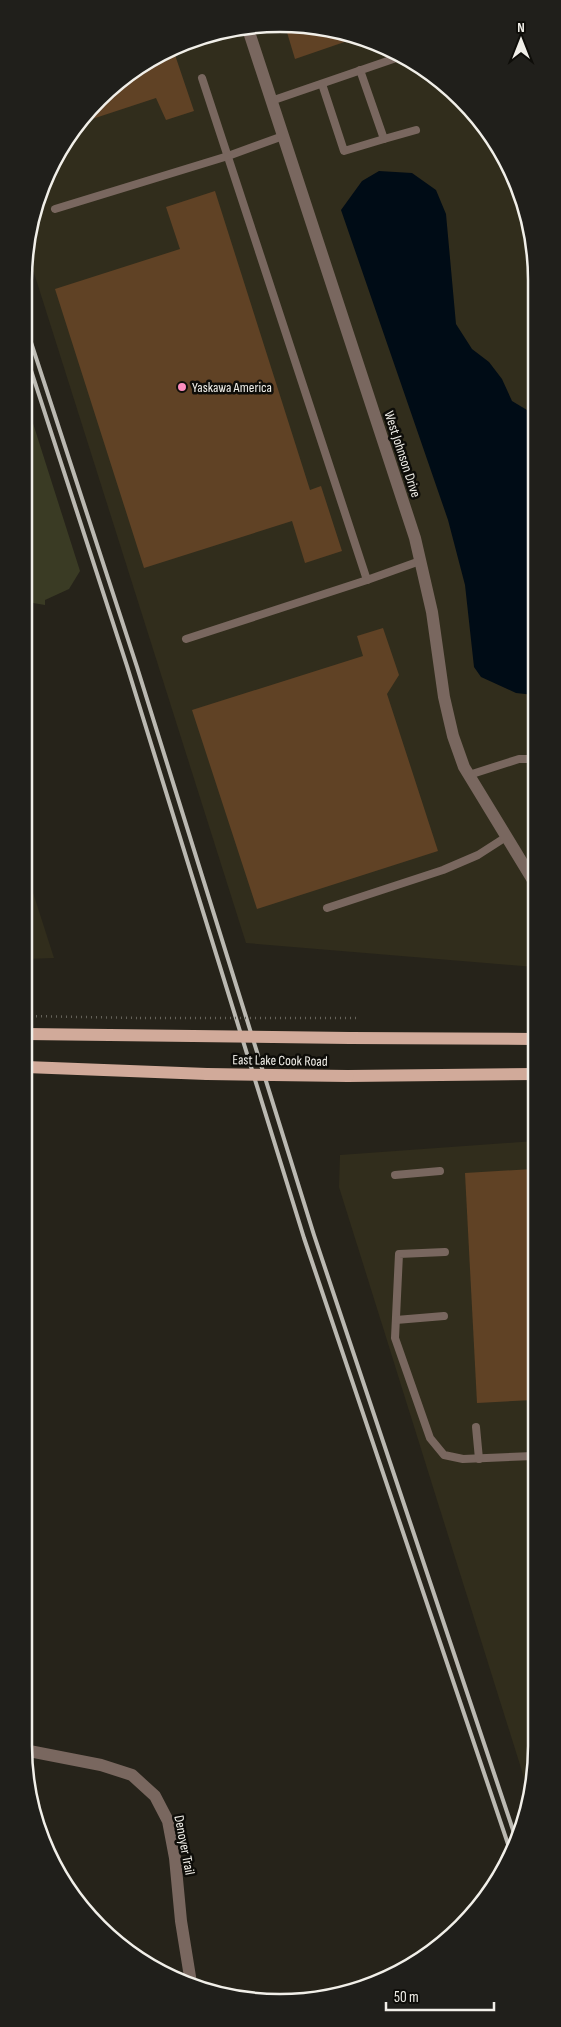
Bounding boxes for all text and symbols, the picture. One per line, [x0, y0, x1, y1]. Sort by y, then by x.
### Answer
north arrow [496, 15, 546, 65]
text: N [517, 19, 525, 36]
place label: Yaskawa America [192, 379, 272, 396]
marker: Yaskawa America [176, 381, 188, 393]
street label: West Johnson Drive [381, 409, 425, 500]
street label: East Lake Cook Road [232, 1051, 328, 1070]
street label: Denoyer Trail [170, 1814, 199, 1876]
scale bar [386, 1980, 494, 2012]
text: 50 m [394, 1988, 419, 2007]

